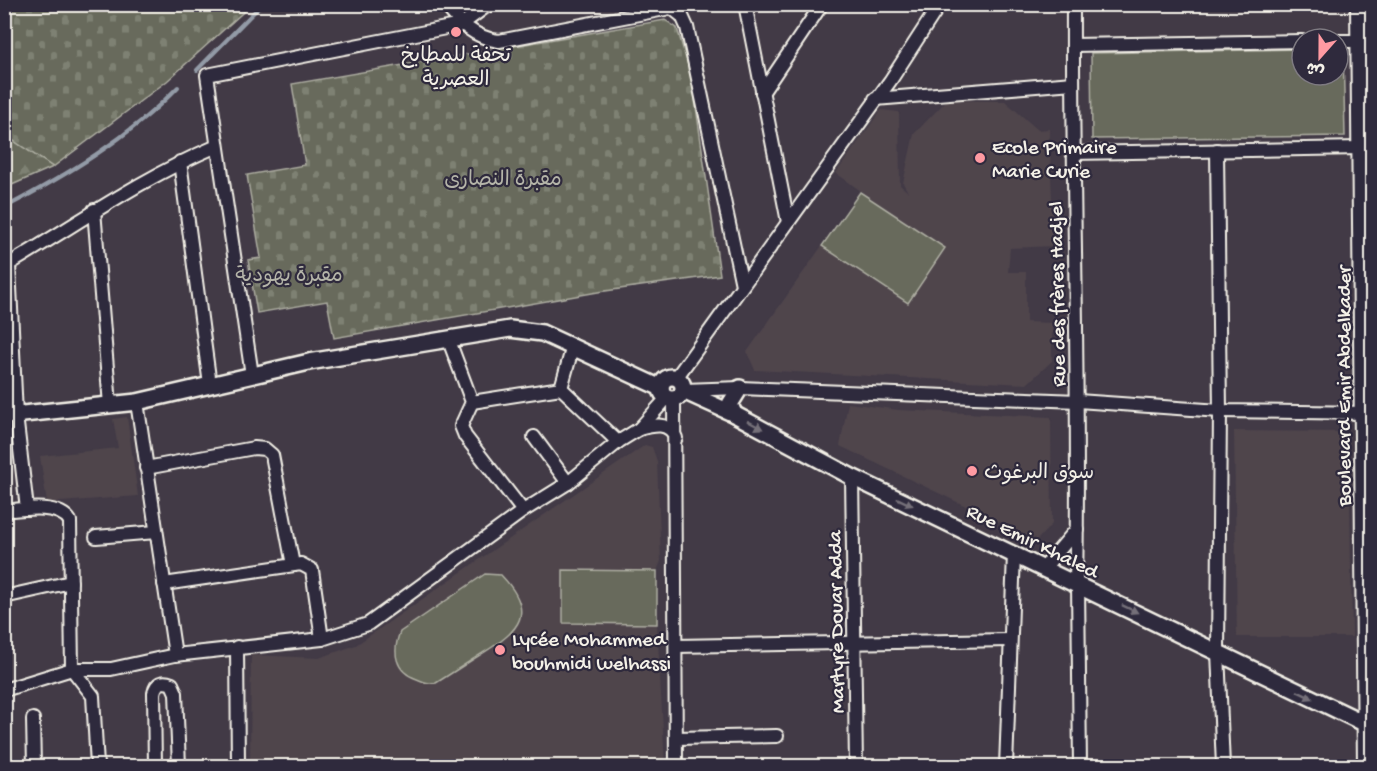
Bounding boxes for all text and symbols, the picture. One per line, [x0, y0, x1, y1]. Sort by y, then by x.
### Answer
marker: تحفة للمطابخ العصرية [449, 25, 463, 39]
north arrow [1290, 27, 1350, 87]
place label: تحفة للمطابخ العصرية [401, 45, 512, 94]
text: ش [1304, 56, 1328, 80]
place label: Ecole Primaire Marie Curie [992, 137, 1118, 186]
marker: Ecole Primaire Marie Curie [973, 151, 987, 165]
park label: مقبرة النصارى [444, 169, 562, 194]
street label: Rue des frères Hadjel [1045, 201, 1074, 387]
street label: Boulevard Emir Abdelkader [1334, 264, 1359, 507]
park label: مقبرة يهودية [235, 265, 343, 290]
one-way arrow [747, 420, 764, 430]
place label: سوق البرغوث [984, 462, 1094, 487]
marker: سوق البرغوث [965, 464, 979, 478]
one-way arrow [896, 497, 913, 506]
street label: Rue Emir Khaled [961, 500, 1103, 587]
street label: Martyre Douar Adda [824, 529, 853, 714]
one-way arrow [1122, 605, 1139, 614]
place label: Lycée Mohammed bouhmidi welhassi [512, 629, 671, 678]
marker: Lycée Mohammed bouhmidi welhassi [493, 643, 507, 657]
one-way arrow [1297, 690, 1314, 700]

